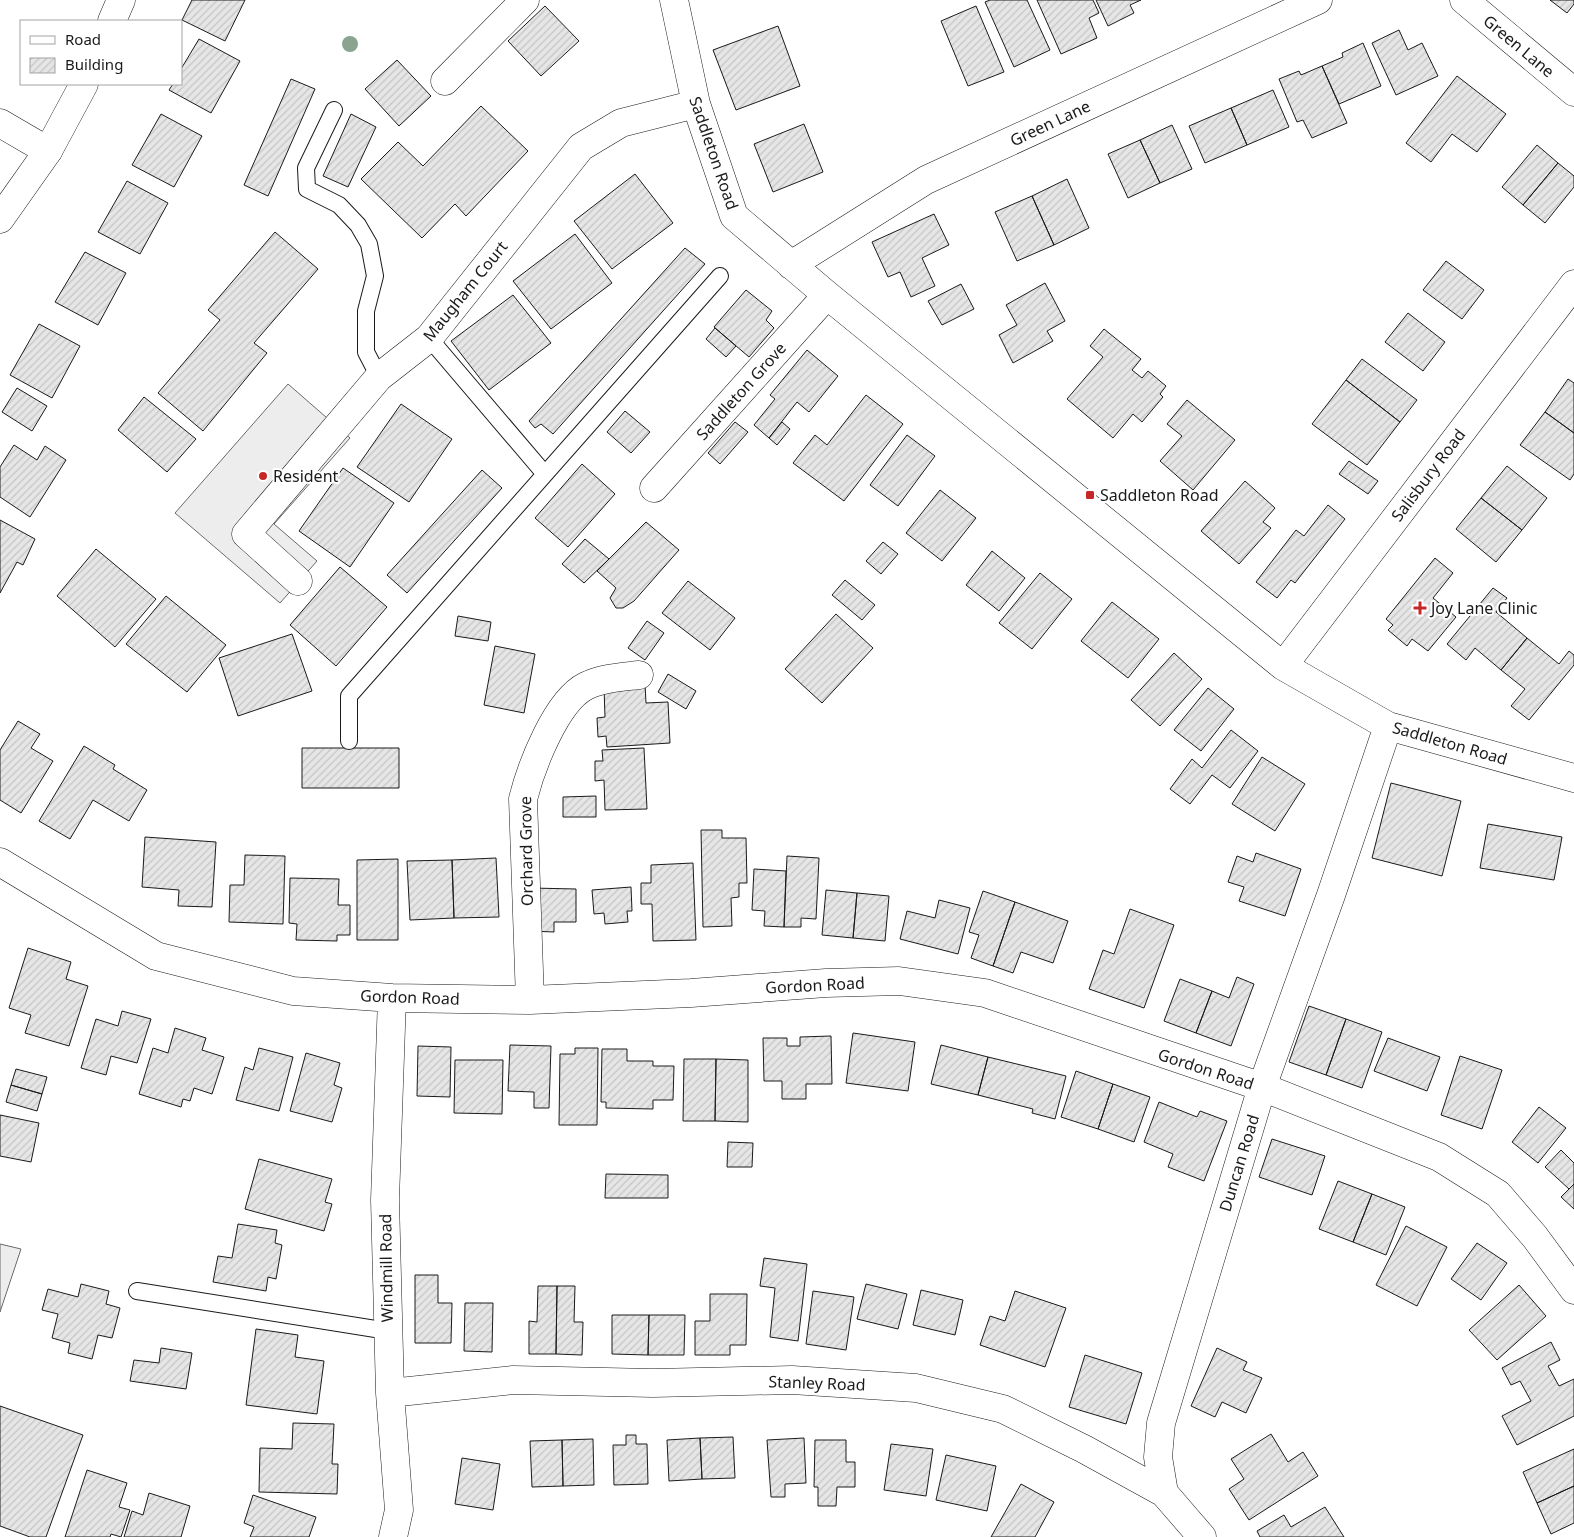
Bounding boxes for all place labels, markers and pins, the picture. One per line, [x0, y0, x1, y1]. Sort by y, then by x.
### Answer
place label: Resident [273, 465, 339, 487]
marker: Resident [257, 470, 269, 482]
place label: Saddleton Road [1100, 484, 1219, 506]
marker: Saddleton Road [1084, 489, 1096, 501]
place label: Joy Lane Clinic [1429, 597, 1538, 619]
marker: Joy Lane Clinic [1413, 601, 1427, 615]

